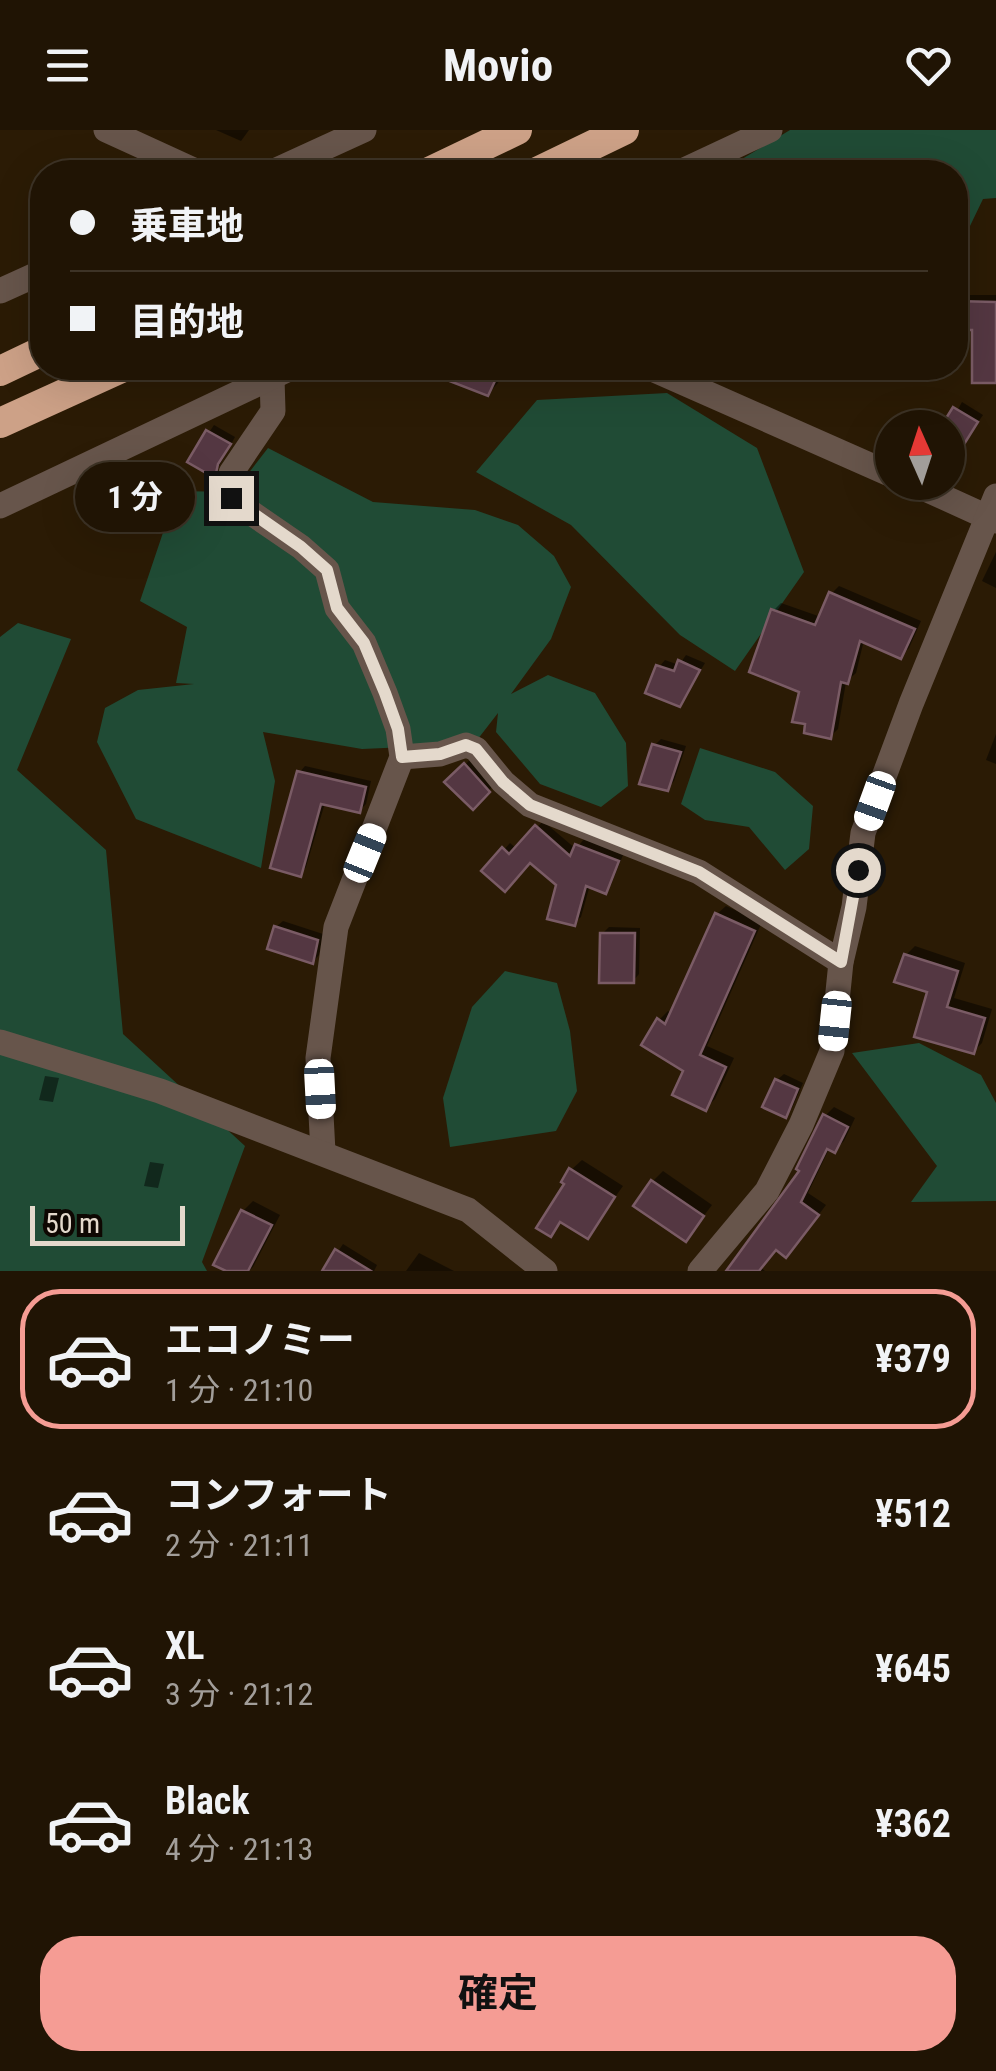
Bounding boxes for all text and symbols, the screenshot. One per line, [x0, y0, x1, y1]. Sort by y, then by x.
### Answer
icon: menu [40, 38, 95, 93]
icon: heart [901, 38, 956, 93]
text: Movio [443, 39, 553, 92]
text: 乗車地 [130, 204, 244, 248]
text: 目的地 [130, 300, 244, 344]
north arrow [875, 410, 965, 500]
map controls [875, 410, 965, 500]
callout: 1 分 [76, 463, 196, 533]
route end [209, 476, 254, 521]
text: 1 分 [107, 478, 163, 516]
car [851, 768, 899, 834]
car [340, 820, 390, 886]
route start [836, 848, 881, 893]
car [817, 990, 853, 1052]
car [303, 1058, 337, 1120]
scale bar [30, 1201, 185, 1246]
text: 50 m [45, 1207, 100, 1240]
icon: car [45, 1314, 135, 1404]
text: エコノミー [165, 1318, 355, 1362]
text: ¥379 [875, 1337, 951, 1381]
text: 1 分 · 21:10 [165, 1371, 313, 1409]
icon: car [45, 1469, 135, 1559]
text: コンフォート [165, 1473, 392, 1517]
text: ¥512 [875, 1492, 951, 1536]
text: 2 分 · 21:11 [165, 1526, 313, 1564]
icon: car [45, 1624, 135, 1714]
text: XL [165, 1624, 204, 1668]
text: ¥645 [875, 1647, 951, 1691]
text: 3 分 · 21:12 [165, 1675, 313, 1713]
icon: car [45, 1779, 135, 1869]
text: Black [165, 1779, 249, 1823]
text: ¥362 [875, 1802, 951, 1846]
text: 4 分 · 21:13 [165, 1830, 313, 1868]
button: 確定 [40, 1936, 956, 2051]

